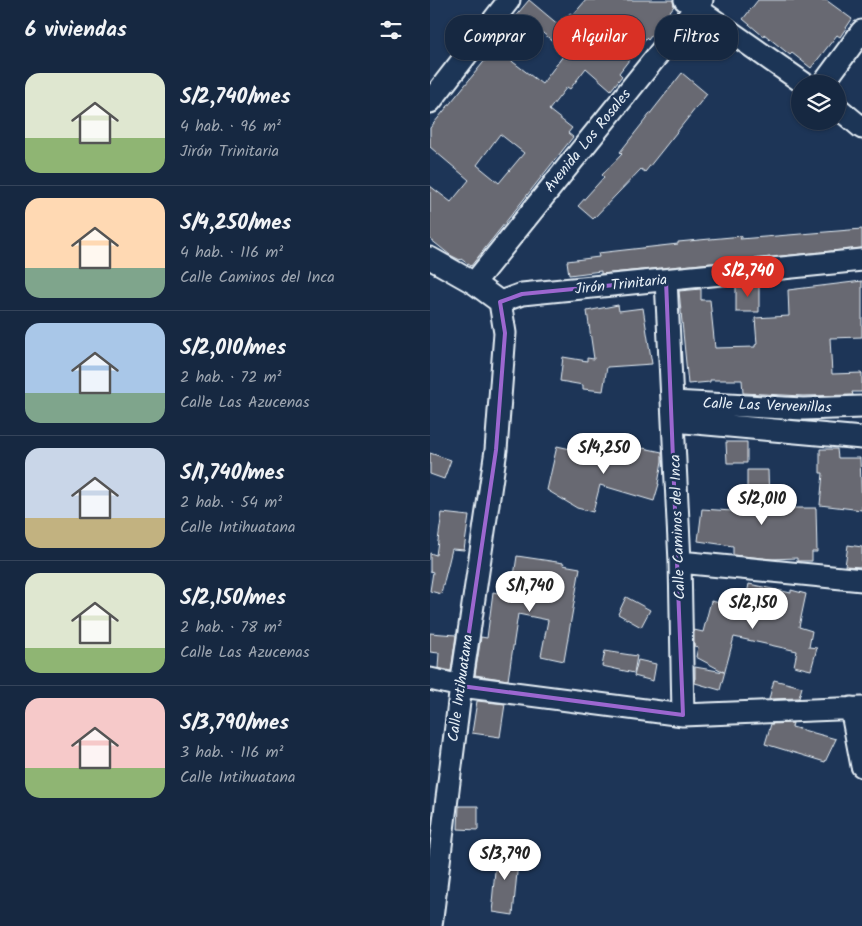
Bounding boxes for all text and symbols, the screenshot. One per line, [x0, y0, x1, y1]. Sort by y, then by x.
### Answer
text: 6 viviendas [25, 14, 127, 47]
chip: Comprar [445, 15, 543, 60]
chip: Alquilar [553, 15, 645, 60]
chip: Filtros [655, 15, 738, 60]
icon: filters [377, 16, 405, 44]
map controls [791, 75, 846, 130]
button: layers [791, 75, 846, 130]
text: S/2,740/mes [180, 81, 291, 114]
street label: Avenida Los Rosales [539, 83, 638, 198]
icon: home [65, 93, 125, 153]
text: 4 hab. · 96 m² [180, 114, 281, 139]
text: Jirón Trinitaria [180, 139, 279, 164]
text: S/4,250/mes [180, 207, 291, 240]
icon: home [65, 218, 125, 278]
text: 4 hab. · 116 m² [180, 240, 283, 265]
pin: S/2,740 [702, 256, 794, 298]
text: S/2,740 [722, 259, 774, 284]
text: Calle Caminos del Inca [180, 265, 335, 290]
street label: Jirón Trinitaria [574, 268, 668, 302]
text: S/2,010/mes [180, 332, 286, 365]
icon: home [65, 343, 125, 403]
text: 2 hab. · 72 m² [180, 365, 281, 390]
text: Calle Las Azucenas [180, 390, 310, 415]
street label: Calle Las Vervenillas [702, 392, 832, 420]
pin: S/4,250 [558, 432, 650, 475]
text: S/4,250 [578, 436, 630, 461]
street label: Calle Caminos del Inca [663, 454, 693, 600]
text: S/1,740/mes [180, 457, 285, 490]
icon: home [65, 468, 125, 528]
pin: S/2,010 [716, 484, 808, 526]
text: S/2,010 [738, 487, 786, 512]
text: 2 hab. · 54 m² [180, 490, 282, 515]
text: Calle Intihuatana [180, 515, 296, 540]
pin: S/1,740 [484, 570, 576, 613]
text: S/1,740 [507, 574, 553, 599]
text: S/2,150/mes [180, 582, 286, 615]
pin: S/2,150 [707, 588, 799, 630]
text: S/2,150 [729, 591, 777, 616]
icon: home [65, 593, 125, 653]
text: 2 hab. · 78 m² [180, 615, 282, 640]
street label: Calle Intihuatana [442, 633, 480, 743]
text: Calle Las Azucenas [180, 640, 310, 665]
text: S/3,790/mes [180, 707, 289, 740]
icon: home [65, 718, 125, 778]
text: 3 hab. · 116 m² [180, 740, 283, 765]
text: Calle Intihuatana [180, 765, 296, 790]
pin: S/3,790 [459, 838, 551, 881]
text: S/3,790 [480, 842, 530, 867]

